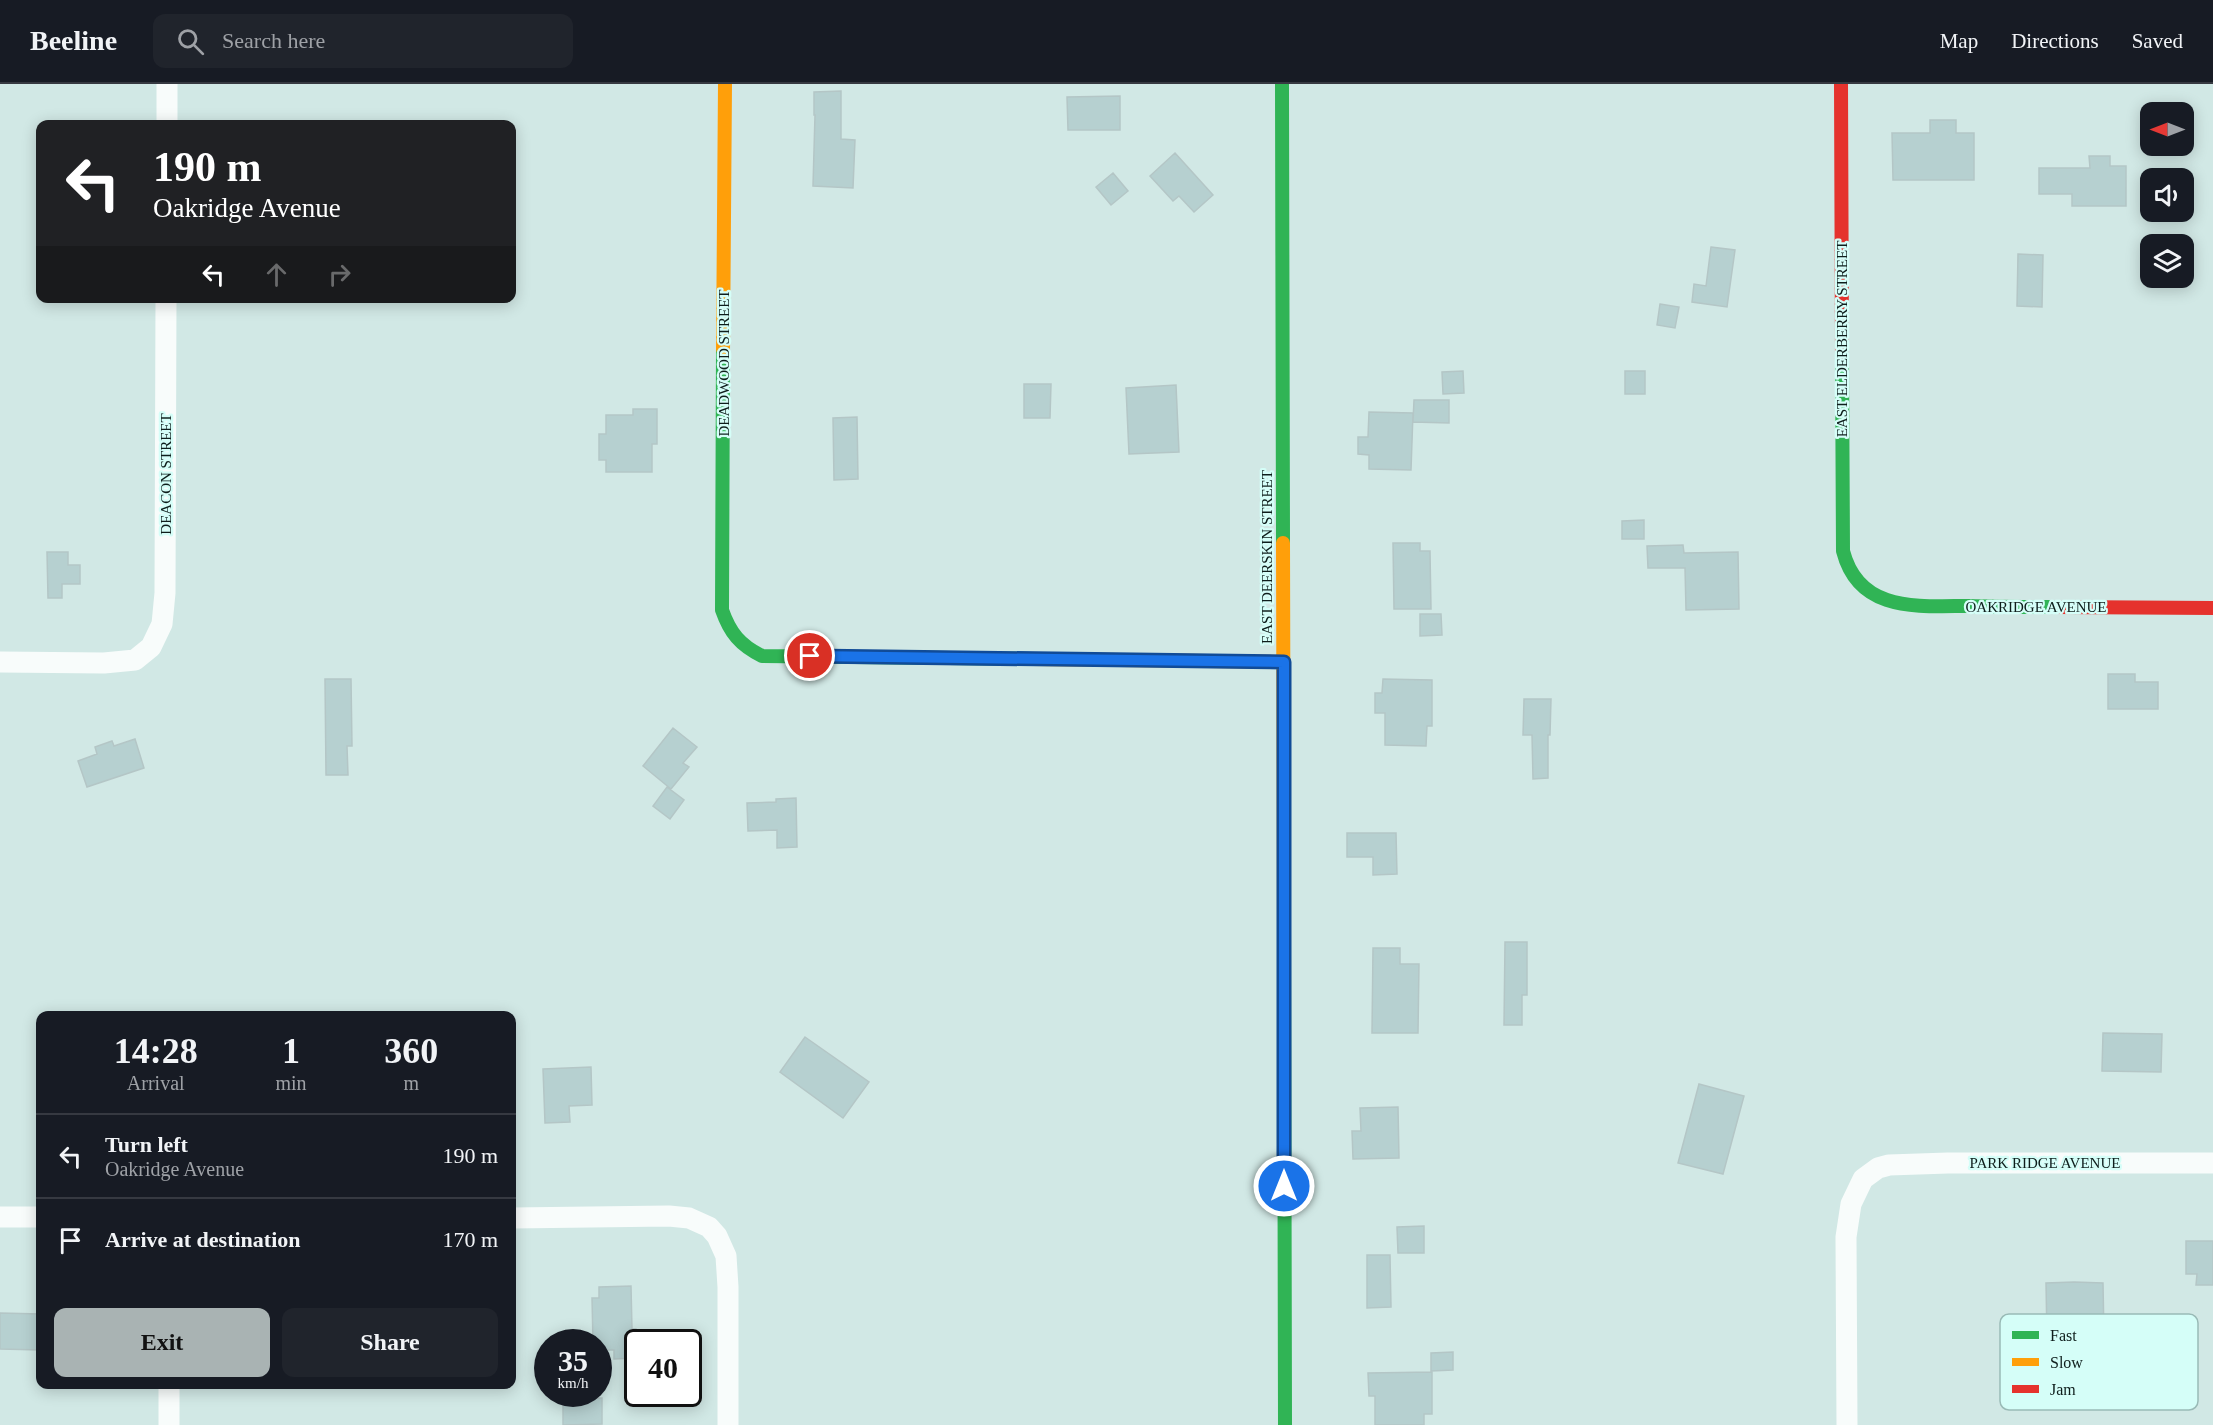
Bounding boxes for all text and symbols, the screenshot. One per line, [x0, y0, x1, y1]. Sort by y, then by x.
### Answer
search box [153, 14, 573, 68]
text: Beeline [30, 25, 117, 56]
icon: search [174, 25, 207, 58]
text: Search here [222, 28, 325, 53]
text: Map [1940, 29, 1978, 53]
text: Directions [2011, 29, 2099, 53]
text: Saved [2132, 29, 2183, 53]
north arrow [2140, 102, 2194, 156]
map controls [2140, 102, 2194, 288]
icon: left [54, 144, 132, 222]
text: 190 m [153, 144, 262, 190]
button: sound [2140, 168, 2194, 222]
text: Oakridge Avenue [153, 193, 341, 223]
button: layers [2140, 234, 2194, 288]
street label: EAST ELDERBERRY STREET [1834, 241, 1850, 437]
icon: left [197, 258, 230, 291]
icon: ahead [260, 258, 293, 291]
icon: right [323, 258, 356, 291]
street label: DEADWOOD STREET [716, 289, 732, 437]
street label: DEACON STREET [158, 413, 174, 535]
street label: EAST DEERSKIN STREET [1259, 470, 1275, 644]
street label: OAKRIDGE AVENUE [1966, 599, 2106, 615]
pin [784, 630, 835, 681]
icon: arrive [793, 639, 826, 672]
text: 14:28 [114, 1031, 198, 1071]
text: 1 [282, 1031, 300, 1071]
text: 360 [384, 1031, 438, 1071]
text: Arrival [127, 1072, 185, 1094]
text: min [275, 1072, 307, 1094]
text: m [404, 1072, 419, 1094]
text: Turn left [105, 1132, 188, 1157]
icon: left [54, 1140, 87, 1173]
text: 190 m [442, 1143, 498, 1168]
position arrow [1252, 1154, 1316, 1218]
street label: PARK RIDGE AVENUE [1970, 1155, 2120, 1171]
text: Oakridge Avenue [105, 1158, 244, 1180]
icon: arrive [54, 1224, 87, 1257]
text: Arrive at destination [105, 1227, 301, 1252]
text: 170 m [442, 1227, 498, 1252]
button: Exit [54, 1308, 270, 1377]
button: Share [282, 1308, 498, 1377]
legend [2000, 1314, 2198, 1410]
text: Fast [2050, 1327, 2077, 1344]
speed limit sign: 40 [624, 1329, 702, 1407]
text: 35 [558, 1344, 588, 1377]
text: Slow [2050, 1354, 2083, 1371]
text: km/h [558, 1375, 588, 1391]
text: Jam [2050, 1381, 2076, 1398]

